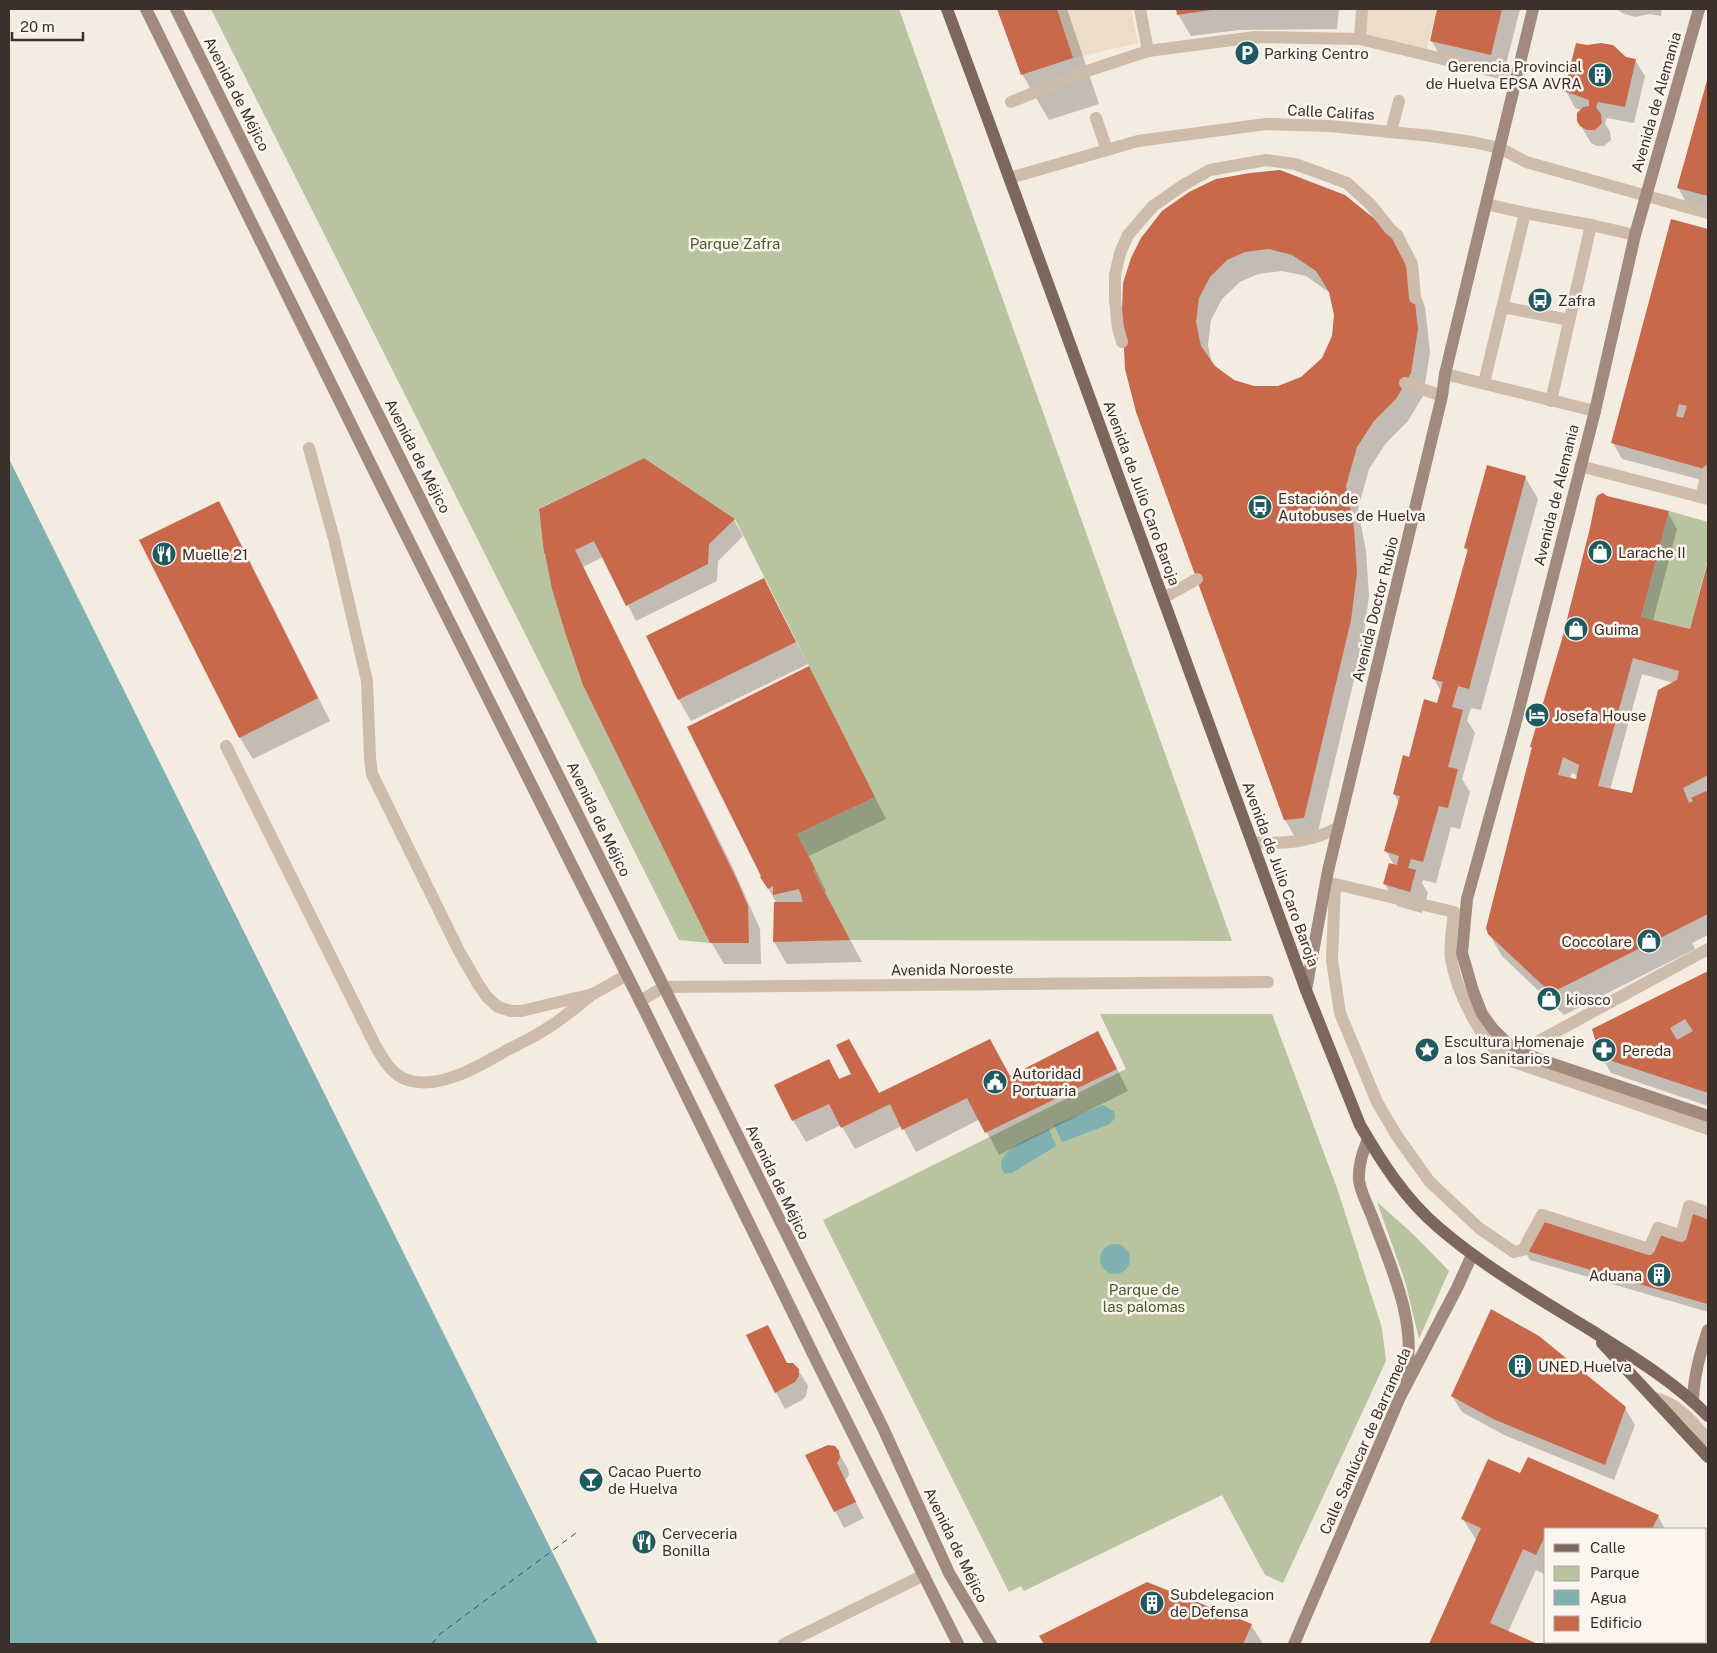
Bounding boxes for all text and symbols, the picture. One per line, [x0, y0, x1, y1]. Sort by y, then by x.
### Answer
scale bar [12, 10, 84, 42]
text: 20 m [20, 18, 55, 35]
street label: Avenida de Alemania [1628, 30, 1684, 174]
street label: Avenida de Méjico [201, 34, 273, 154]
parking icon: Parking Centro [1234, 40, 1260, 66]
place label: Parking Centro [1264, 45, 1369, 62]
place label: Gerencia Provincial de Huelva EPSA AVRA [1426, 58, 1582, 92]
building icon: Gerencia Provincial de Huelva EPSA AVRA [1587, 62, 1613, 88]
street label: Calle Califas [1287, 101, 1375, 123]
park label: Parque Zafra [690, 235, 780, 252]
bus stop icon: Zafra [1527, 287, 1553, 313]
place label: Zafra [1558, 292, 1596, 309]
street label: Avenida de Méjico [382, 396, 454, 516]
street label: Avenida de Julio Caro Baroja [1101, 398, 1183, 588]
street label: Avenida de Alemania [1530, 423, 1582, 567]
place label: Estación de Autobuses de Huelva [1278, 490, 1426, 524]
bus stop icon: Estación de Autobuses de Huelva [1247, 494, 1273, 520]
street label: Avenida Doctor Rubio [1349, 535, 1401, 683]
shop icon: Larache II [1587, 539, 1613, 565]
restaurant icon: Muelle 21 [151, 541, 177, 567]
place label: Larache II [1618, 544, 1686, 561]
place label: Muelle 21 [182, 546, 248, 563]
shop icon: Guima [1563, 616, 1589, 642]
place label: Guima [1594, 621, 1639, 638]
hotel icon: Josefa House [1524, 702, 1550, 728]
place label: Josefa House [1554, 707, 1647, 724]
street label: Avenida de Méjico [564, 759, 634, 879]
street label: Avenida de Julio Caro Baroja [1240, 779, 1322, 969]
shop icon: Coccolare [1636, 928, 1662, 954]
place label: Coccolare [1562, 933, 1632, 950]
street label: Avenida Noroeste [890, 959, 1014, 979]
shop icon: kiosco [1536, 986, 1562, 1012]
place label: kiosco [1566, 991, 1611, 1008]
place label: Escultura Homenaje a los Sanitarios [1444, 1033, 1584, 1067]
place icon: Escultura Homenaje a los Sanitarios [1414, 1037, 1440, 1063]
pharmacy icon: Pereda [1591, 1037, 1617, 1063]
place label: Pereda [1622, 1042, 1671, 1059]
place label: Autoridad Portuaria [1012, 1065, 1081, 1099]
public building icon: Autoridad Portuaria [982, 1069, 1008, 1095]
street label: Avenida de Méjico [743, 1122, 813, 1242]
building icon: Aduana [1646, 1262, 1672, 1288]
place label: Aduana [1589, 1267, 1642, 1284]
park label: Parque de las palomas [1103, 1281, 1185, 1315]
street label: Calle Sanlúcar de Barrameda [1316, 1345, 1414, 1537]
building icon: UNED Huelva [1507, 1353, 1533, 1379]
place label: UNED Huelva [1538, 1358, 1632, 1375]
place label: Cacao Puerto de Huelva [608, 1463, 701, 1497]
bar icon: Cacao Puerto de Huelva [578, 1467, 604, 1493]
street label: Avenida de Méjico [921, 1485, 991, 1605]
place label: Cerveceria Bonilla [662, 1525, 737, 1559]
legend [1544, 1528, 1707, 1643]
restaurant icon: Cerveceria Bonilla [631, 1529, 657, 1555]
text: Calle [1590, 1539, 1626, 1556]
text: Parque [1590, 1564, 1640, 1581]
place label: Subdelegacion de Defensa [1170, 1586, 1274, 1620]
text: Agua [1590, 1589, 1627, 1606]
building icon: Subdelegacion de Defensa [1139, 1590, 1165, 1616]
text: Edificio [1590, 1614, 1642, 1631]

